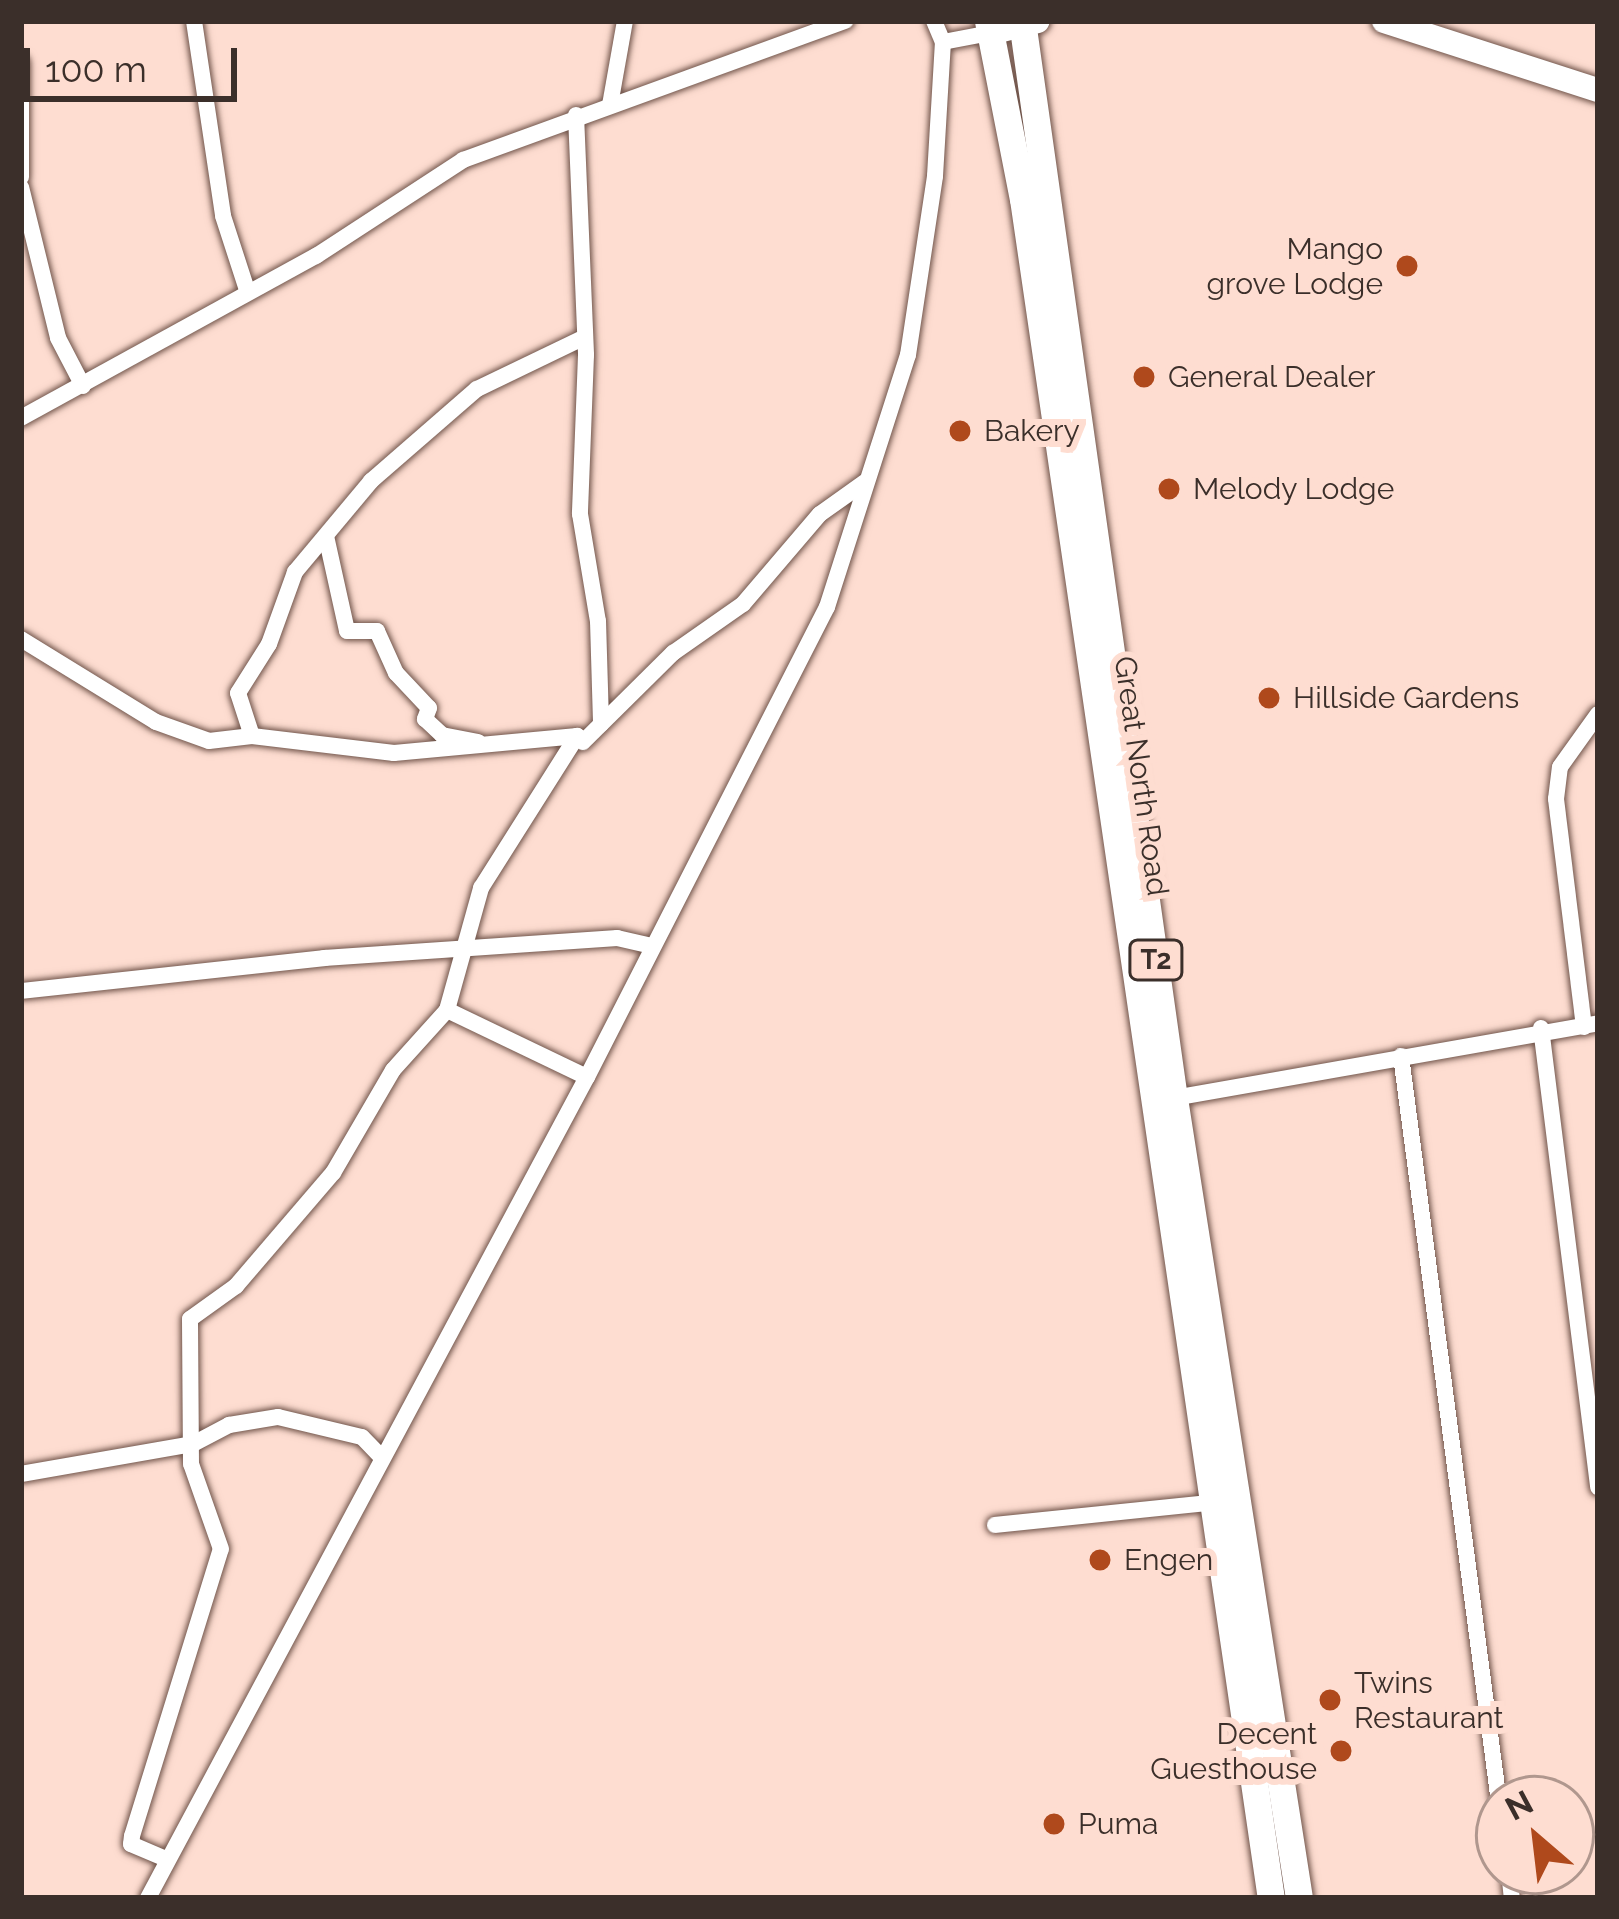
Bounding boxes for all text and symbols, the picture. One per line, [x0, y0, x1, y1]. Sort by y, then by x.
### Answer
scale bar [30, 24, 243, 98]
text: 100 m [45, 48, 147, 90]
place label: Mango grove Lodge [1207, 231, 1383, 302]
marker: Mango grove Lodge [1394, 253, 1420, 279]
place label: General Dealer [1168, 359, 1377, 395]
marker: General Dealer [1131, 364, 1157, 390]
place label: Bakery [984, 413, 1080, 449]
marker: Bakery [947, 418, 973, 444]
place label: Melody Lodge [1193, 471, 1395, 507]
marker: Melody Lodge [1156, 476, 1182, 502]
street label: Great North Road [1106, 654, 1176, 898]
place label: Hillside Gardens [1293, 680, 1519, 716]
marker: Hillside Gardens [1256, 685, 1282, 711]
road number: T2 [1126, 939, 1186, 981]
place label: Engen [1124, 1542, 1213, 1578]
marker: Engen [1087, 1547, 1113, 1573]
place label: Twins Restaurant [1354, 1665, 1504, 1736]
marker: Twins Restaurant [1317, 1687, 1343, 1713]
place label: Decent Guesthouse [1150, 1716, 1317, 1786]
marker: Decent Guesthouse [1328, 1738, 1354, 1764]
north arrow [1475, 1775, 1595, 1895]
text: N [1499, 1782, 1540, 1829]
place label: Puma [1078, 1806, 1158, 1842]
marker: Puma [1041, 1811, 1067, 1837]

